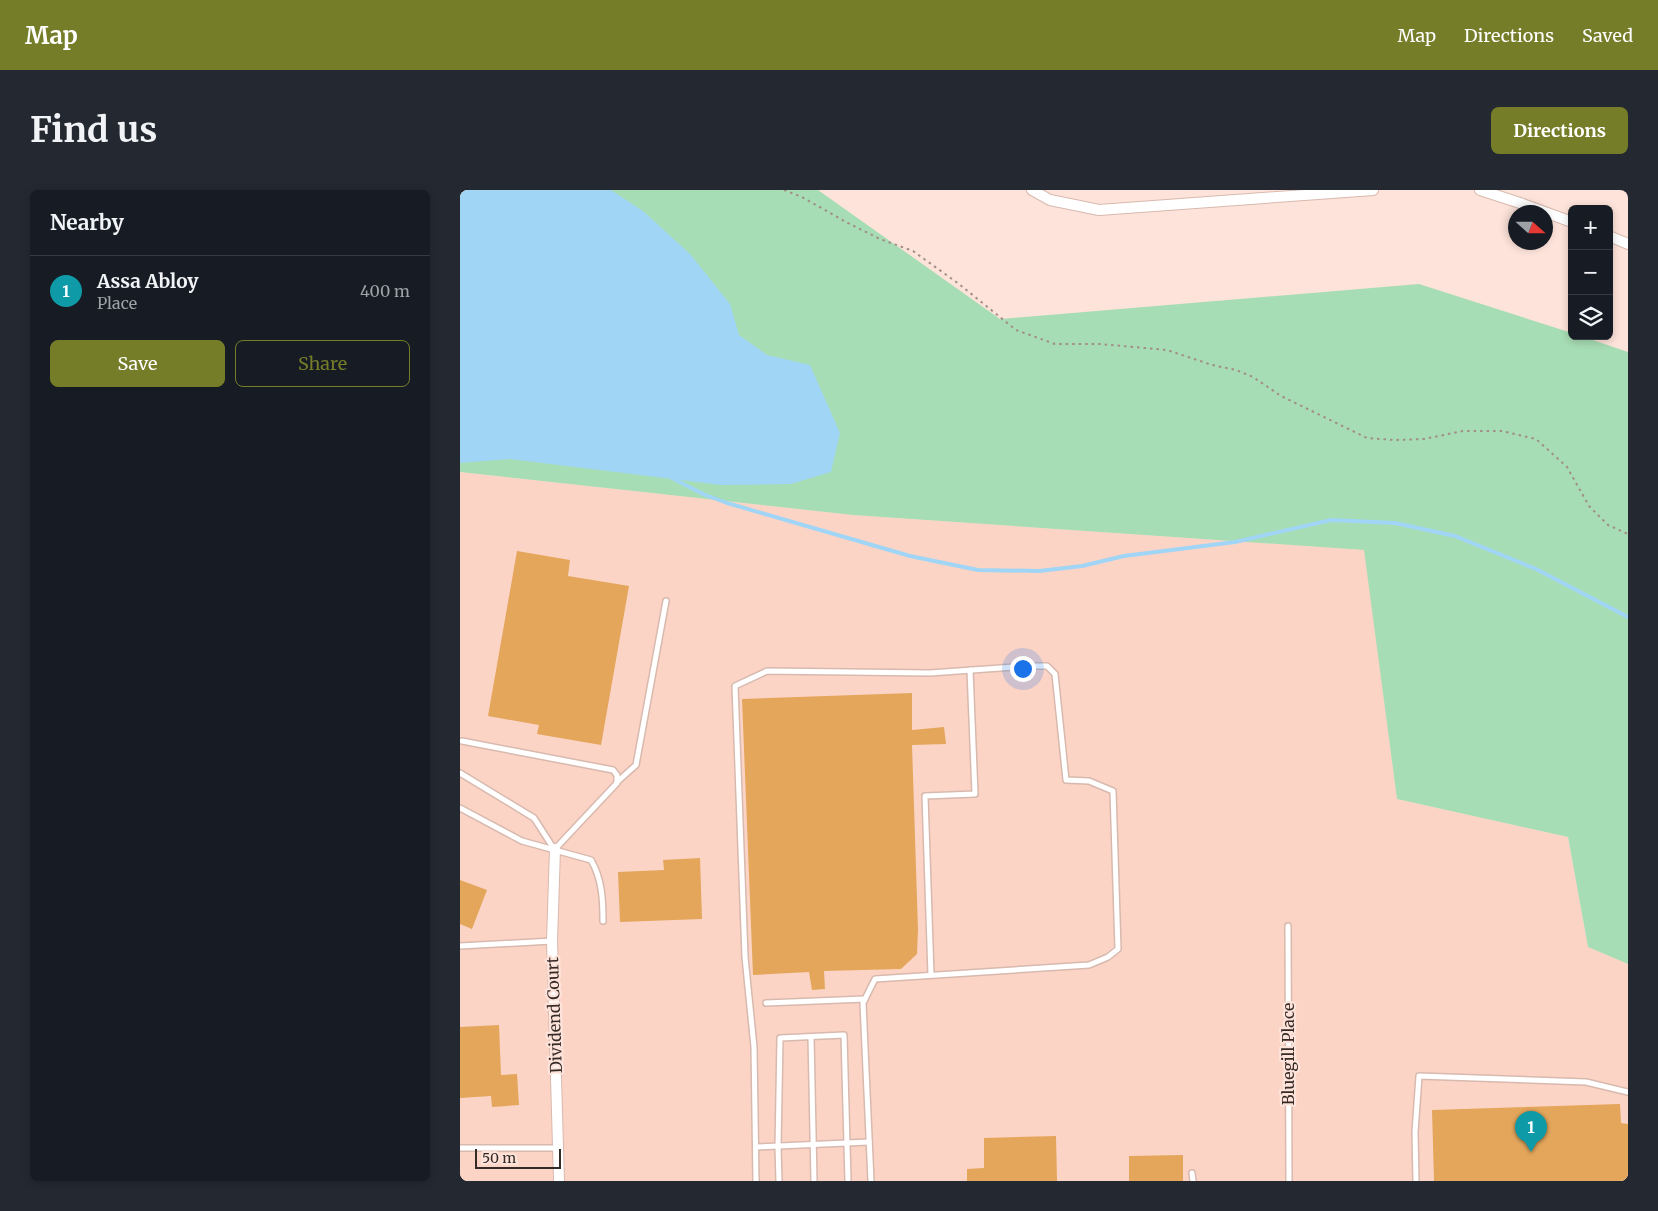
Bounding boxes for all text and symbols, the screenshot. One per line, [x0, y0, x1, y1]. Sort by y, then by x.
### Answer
text: Map [25, 20, 78, 51]
text: Map [1398, 24, 1436, 47]
text: Directions [1464, 24, 1554, 47]
text: Saved [1582, 24, 1633, 47]
button: Directions [1491, 107, 1628, 154]
text: Find us [30, 108, 157, 152]
north arrow [1508, 205, 1553, 250]
map controls [1568, 205, 1613, 340]
button: + [1568, 205, 1613, 250]
text: Nearby [50, 209, 124, 236]
button: − [1568, 250, 1613, 295]
text: Assa Abloy [97, 269, 199, 293]
text: 1 [62, 281, 70, 301]
text: 400 m [360, 281, 410, 301]
text: Place [97, 293, 137, 313]
button: layers [1568, 295, 1613, 340]
button: Save [50, 340, 225, 387]
button: Share [235, 340, 410, 387]
your location [1010, 656, 1036, 682]
street label: Dividend Court [542, 956, 566, 1073]
street label: Bluegill Place [1278, 1003, 1298, 1105]
pin: 1 [1515, 1111, 1547, 1152]
scale bar [475, 1146, 561, 1169]
text: 50 m [482, 1149, 516, 1167]

